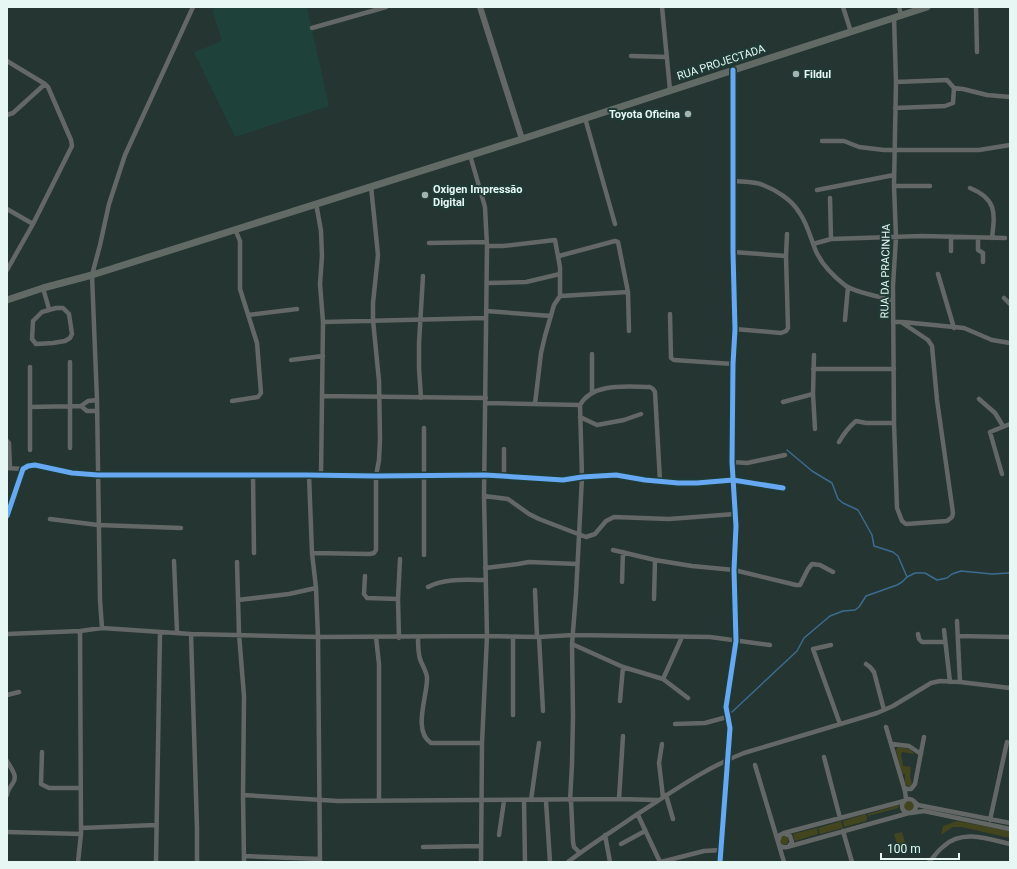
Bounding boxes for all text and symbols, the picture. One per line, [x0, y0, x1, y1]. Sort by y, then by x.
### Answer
street label: RUA PROJECTADA [675, 42, 768, 83]
place label: Fildul [804, 68, 831, 81]
marker: Fildul [791, 69, 801, 79]
place label: Toyota Oficina [609, 108, 680, 121]
marker: Toyota Oficina [683, 109, 693, 119]
place label: Oxigen Impressão Digital [433, 183, 522, 209]
marker: Oxigen Impressão Digital [420, 190, 430, 200]
street label: RUA DA PRACINHA [878, 223, 893, 318]
scale bar [881, 835, 959, 861]
text: 100 m [887, 842, 921, 856]

